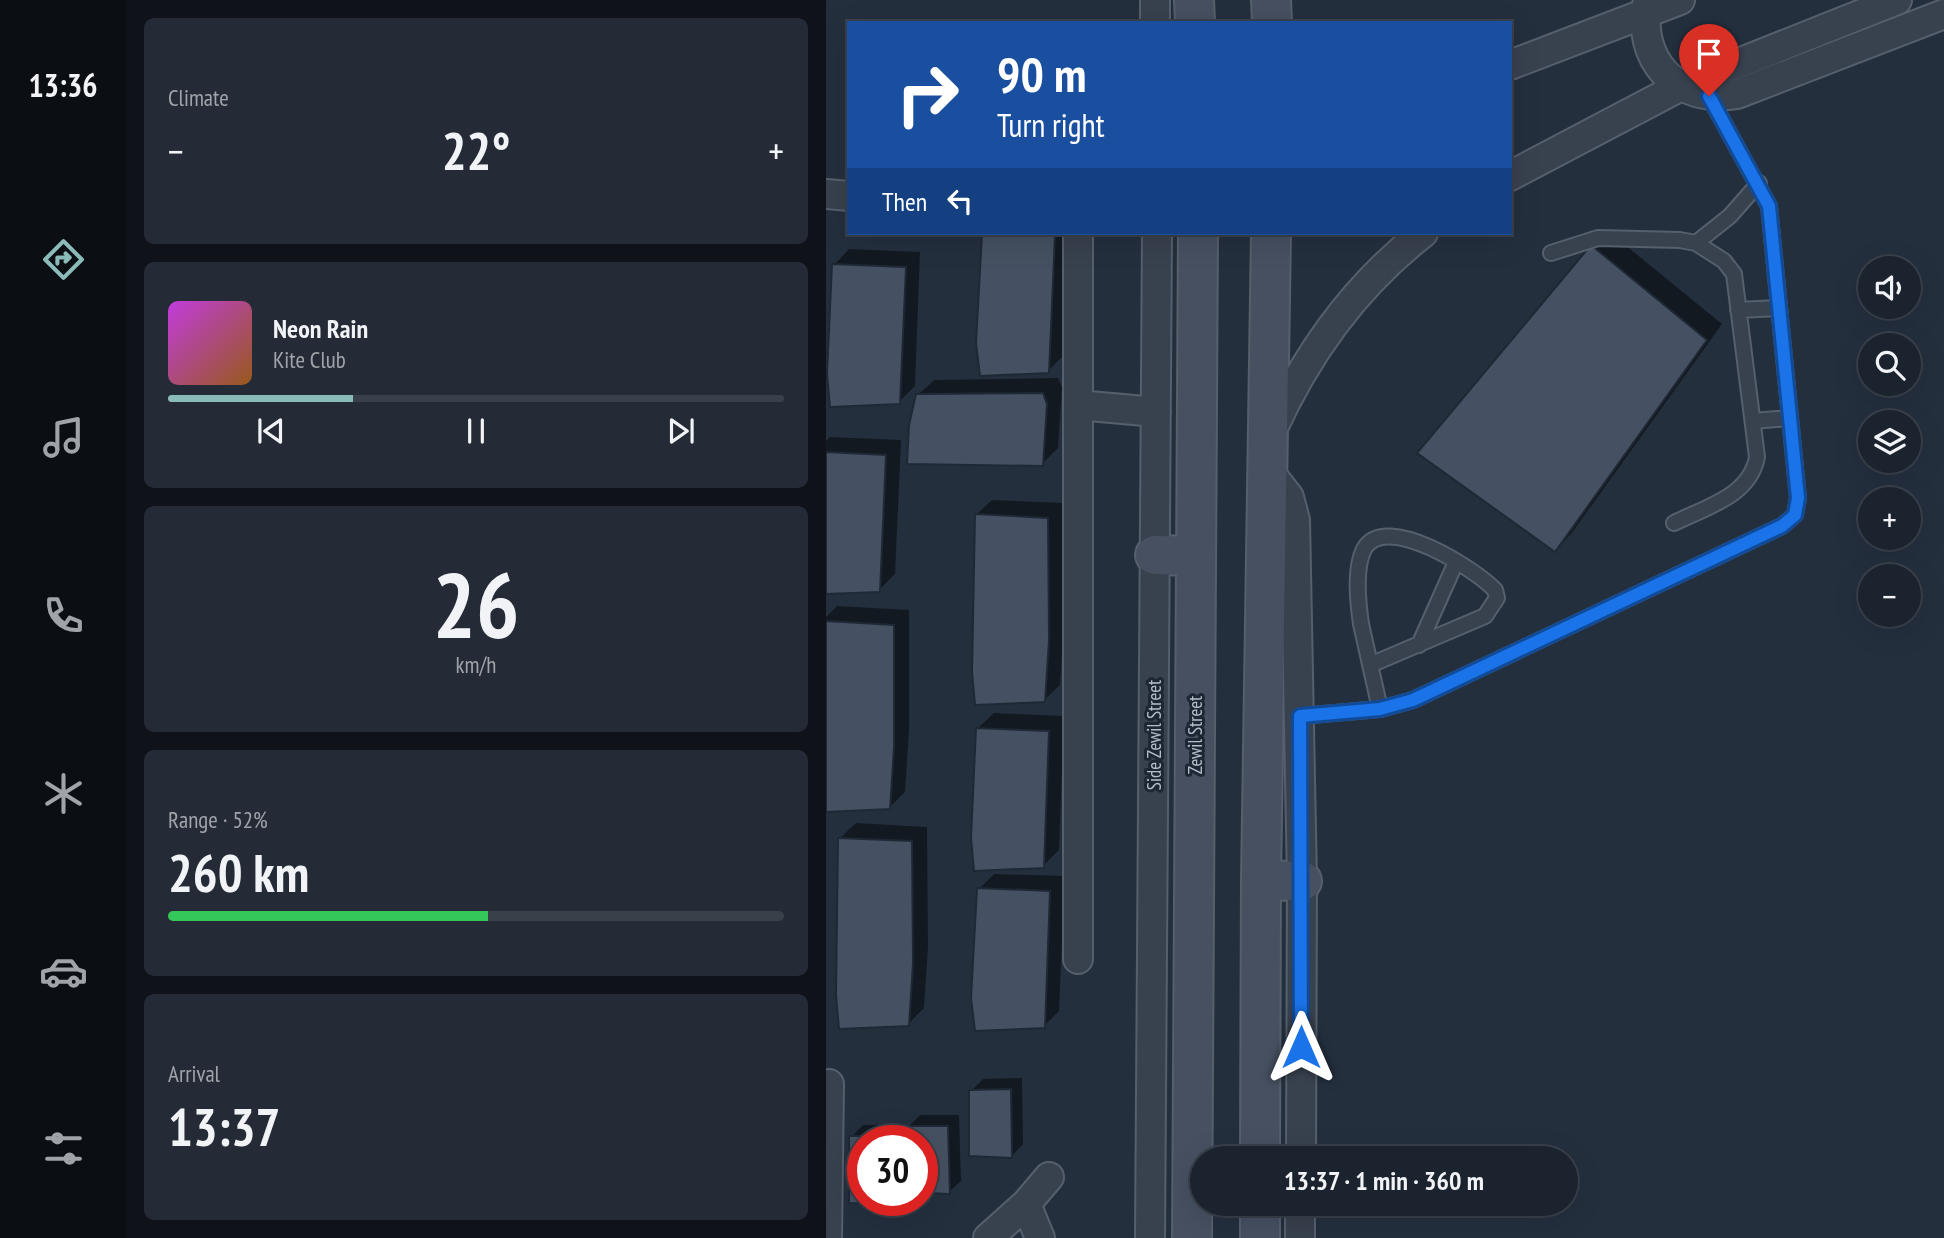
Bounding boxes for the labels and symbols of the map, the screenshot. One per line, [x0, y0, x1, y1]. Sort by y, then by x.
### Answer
pin [1679, 24, 1739, 96]
street label: Side Zewil Street [1142, 679, 1166, 790]
street label: Zewil Street [1183, 695, 1207, 774]
position arrow [1264, 1010, 1338, 1084]
speed limit sign: 30 [847, 1125, 938, 1216]

